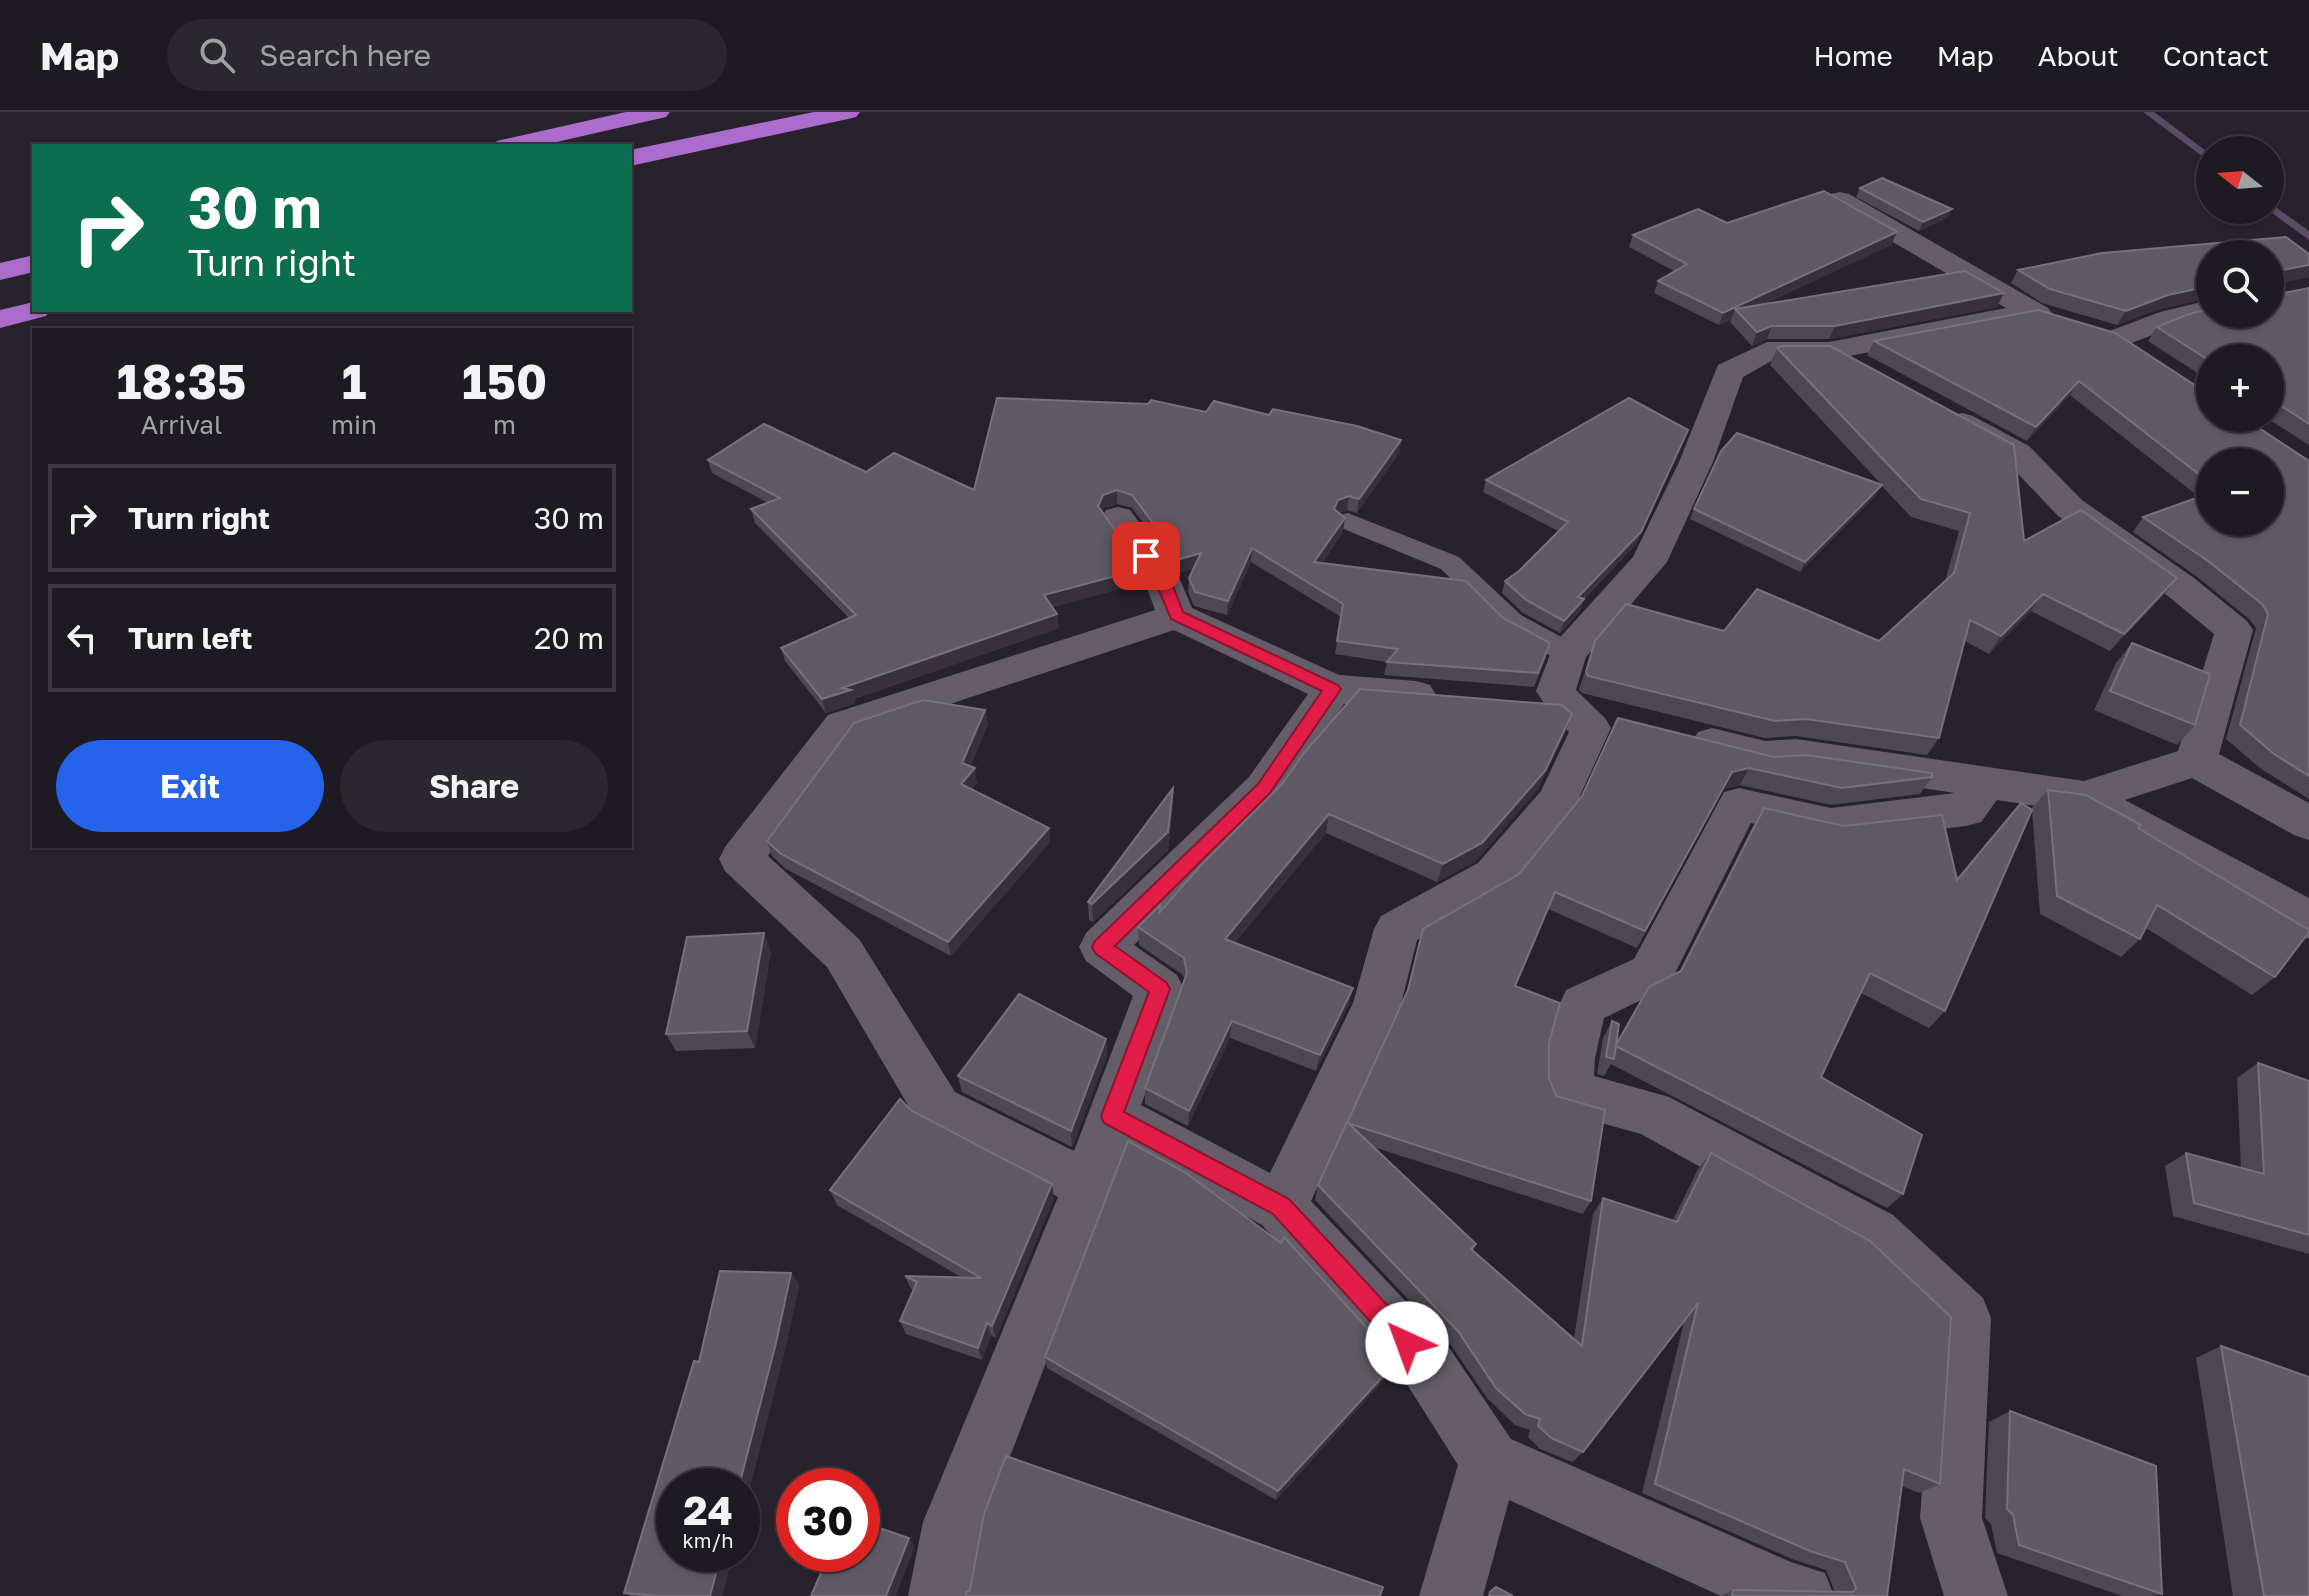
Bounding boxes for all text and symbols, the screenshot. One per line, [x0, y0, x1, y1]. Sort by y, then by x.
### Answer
search box [167, 19, 727, 91]
text: Map [40, 33, 119, 78]
icon: search [195, 33, 239, 77]
text: Search here [259, 37, 431, 73]
text: Home [1814, 39, 1893, 72]
text: Map [1937, 39, 1994, 72]
text: About [2038, 39, 2119, 72]
text: Contact [2163, 39, 2269, 72]
north arrow [2196, 136, 2284, 224]
map controls [2196, 136, 2284, 536]
text: 30 m [188, 173, 322, 240]
icon: right [56, 176, 160, 280]
button: search [2196, 240, 2284, 328]
text: Turn right [188, 241, 356, 284]
button: + [2196, 344, 2284, 432]
text: 18:35 [117, 352, 246, 410]
text: 1 [342, 352, 366, 410]
text: 150 [462, 352, 547, 410]
text: Arrival [141, 409, 222, 440]
text: min [331, 409, 377, 440]
text: m [493, 409, 516, 440]
button: − [2196, 448, 2284, 536]
icon: right [60, 496, 104, 540]
text: Turn right [128, 500, 270, 536]
text: 30 m [534, 500, 604, 536]
pin [1112, 522, 1180, 590]
icon: arrive [1124, 534, 1168, 578]
icon: left [60, 616, 104, 660]
text: Turn left [128, 620, 253, 656]
text: 20 m [534, 620, 604, 656]
button: Exit [56, 740, 324, 832]
button: Share [340, 740, 608, 832]
position arrow [1365, 1301, 1449, 1385]
speed limit sign: 30 [776, 1468, 880, 1572]
text: 24 [683, 1486, 733, 1534]
text: km/h [683, 1528, 733, 1552]

